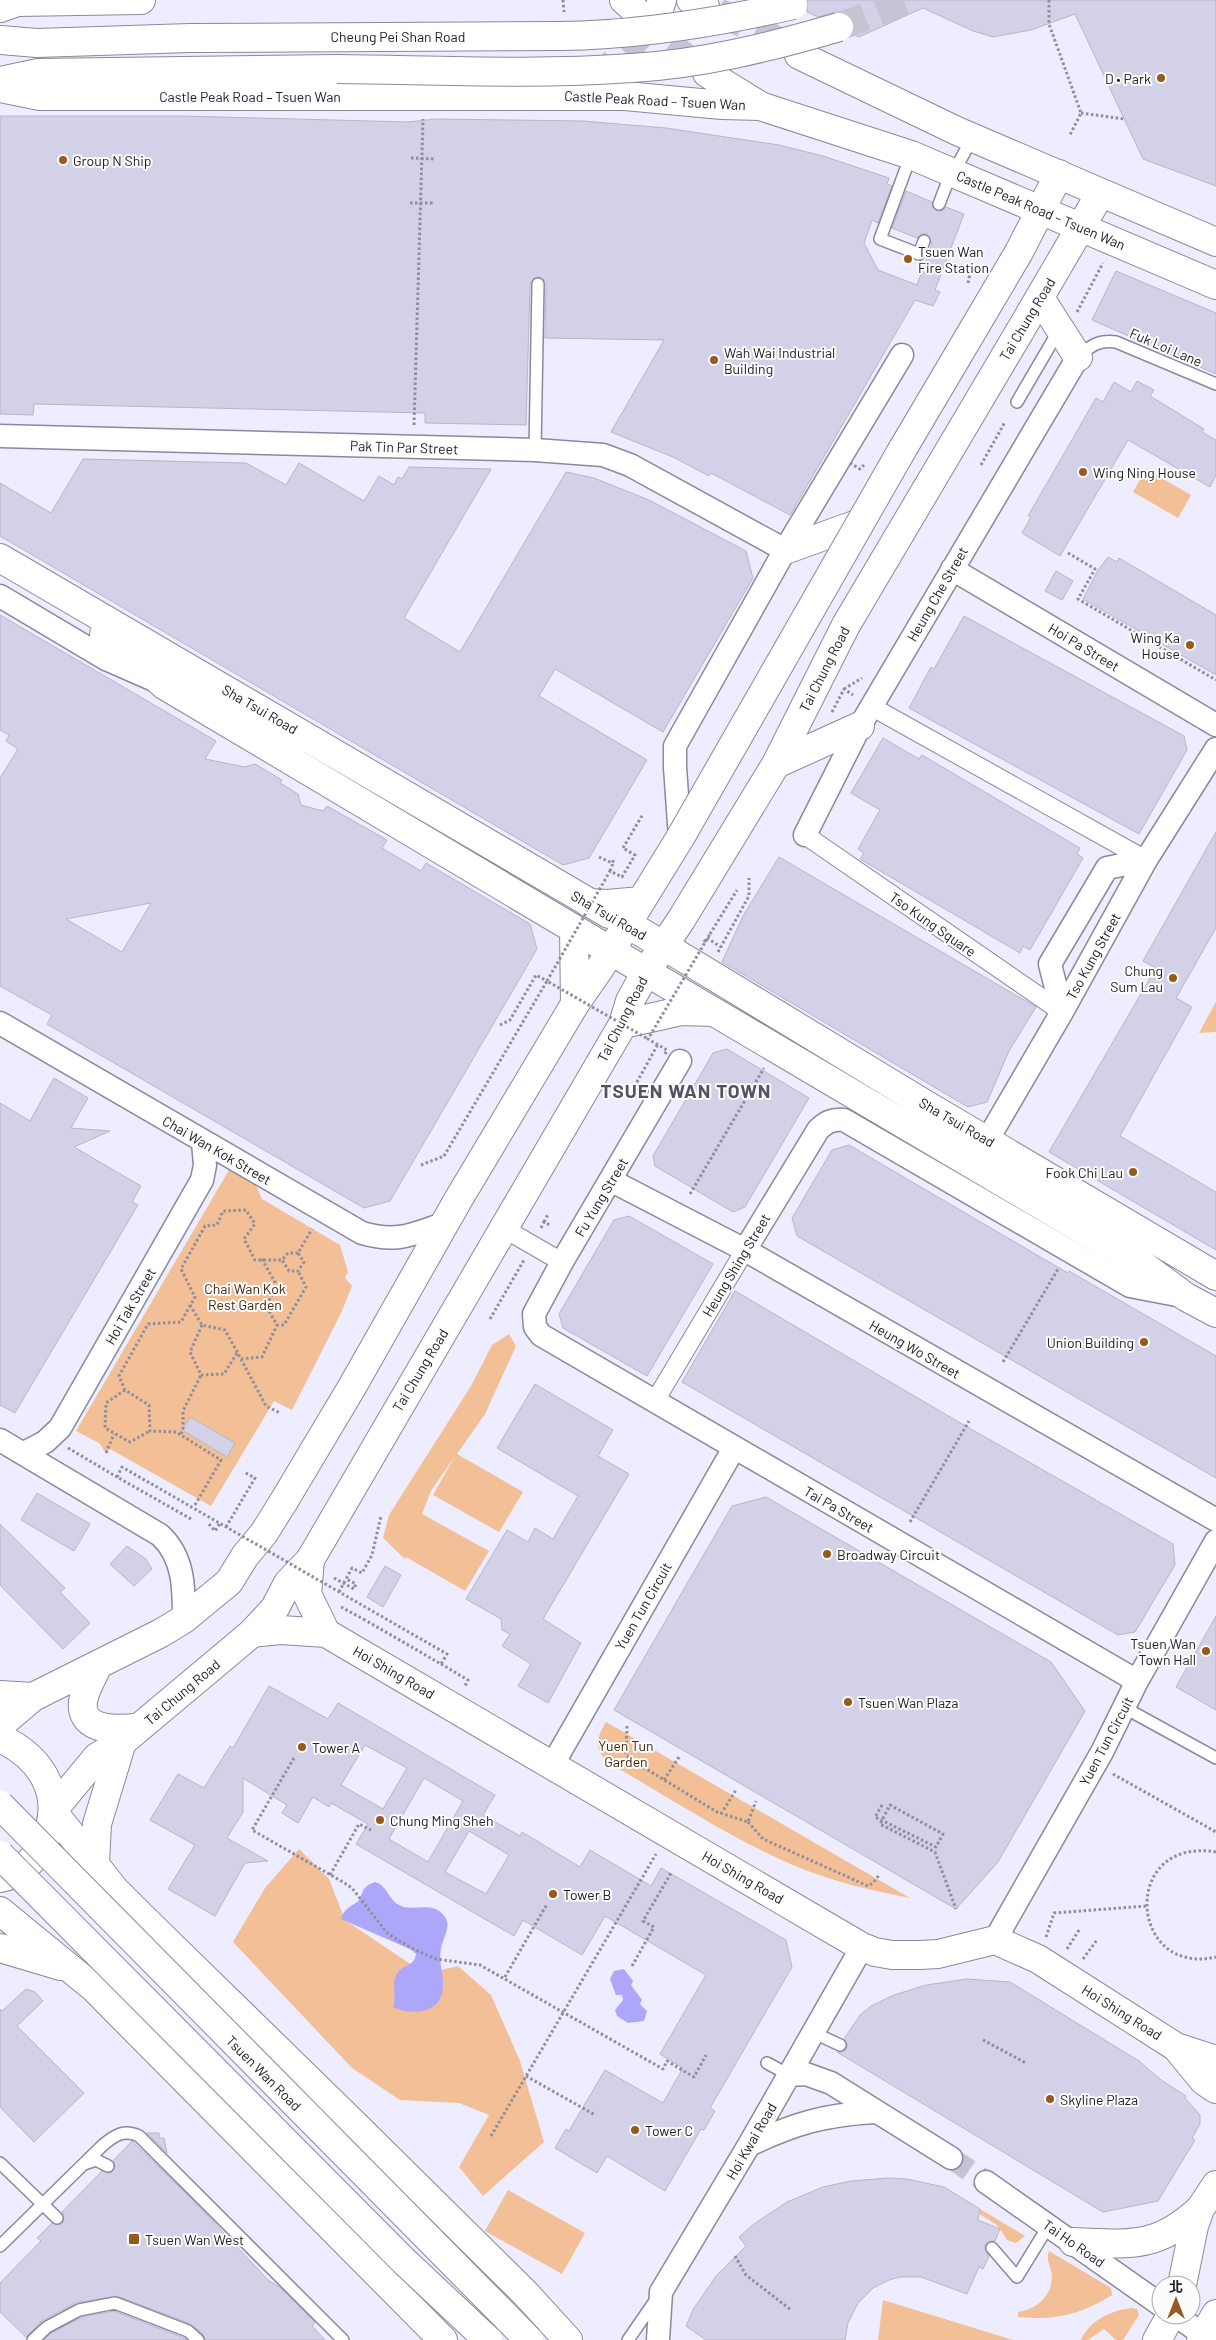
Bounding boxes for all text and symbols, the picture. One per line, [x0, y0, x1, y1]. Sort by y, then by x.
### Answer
street label: Cheung Pei Shan Road [331, 28, 465, 45]
place label: D • Park [1105, 70, 1151, 87]
marker: D • Park [1155, 72, 1167, 84]
street label: Castle Peak Road – Tsuen Wan [564, 87, 746, 113]
street label: Castle Peak Road – Tsuen Wan [159, 88, 341, 105]
place label: Group N Ship [73, 152, 152, 169]
marker: Group N Ship [57, 154, 69, 166]
street label: Castle Peak Road – Tsuen Wan [954, 167, 1128, 253]
place label: Tsuen Wan Fire Station [918, 243, 989, 276]
marker: Tsuen Wan Fire Station [902, 253, 914, 265]
street label: Tai Chung Road [996, 274, 1058, 364]
street label: Fuk Loi Lane [1127, 324, 1205, 370]
place label: Wah Wai Industrial Building [724, 344, 835, 377]
marker: Wah Wai Industrial Building [708, 354, 720, 366]
street label: Pak Tin Par Street [350, 437, 458, 457]
place label: Wing Ning House [1093, 464, 1196, 481]
marker: Wing Ning House [1077, 466, 1089, 478]
street label: Heung Che Street [903, 544, 971, 644]
street label: Hoi Pa Street [1046, 619, 1122, 675]
street label: Tai Chung Road [795, 623, 853, 715]
place label: Wing Ka House [1131, 629, 1180, 662]
marker: Wing Ka House [1184, 639, 1196, 651]
street label: Sha Tsui Road [219, 681, 301, 737]
street label: Sha Tsui Road [568, 887, 650, 943]
street label: Tso Kung Square [887, 888, 979, 960]
street label: Tso Kung Street [1062, 910, 1124, 1002]
place label: Chung Sum Lau [1110, 962, 1163, 995]
marker: Chung Sum Lau [1167, 972, 1179, 984]
street label: Tai Chung Road [593, 973, 651, 1065]
district label: TSUEN WAN TOWN [601, 1079, 772, 1102]
street label: Sha Tsui Road [916, 1094, 998, 1150]
street label: Chai Wan Kok Street [160, 1112, 274, 1188]
street label: Fu Yung Street [571, 1154, 631, 1240]
place label: Fook Chi Lau [1046, 1164, 1123, 1181]
marker: Fook Chi Lau [1127, 1166, 1139, 1178]
street label: Heung Shing Street [699, 1210, 773, 1320]
street label: Hoi Tak Street [101, 1264, 159, 1348]
park label: Chai Wan Kok Rest Garden [204, 1280, 286, 1313]
street label: Heung Wo Street [866, 1316, 964, 1382]
street label: Tai Chung Road [389, 1325, 451, 1415]
place label: Union Building [1047, 1334, 1134, 1351]
marker: Union Building [1138, 1336, 1150, 1348]
street label: Tai Pa Street [801, 1482, 877, 1536]
place label: Broadway Circuit [837, 1546, 940, 1563]
marker: Broadway Circuit [821, 1548, 833, 1560]
street label: Yuen Tun Circuit [611, 1559, 675, 1653]
place label: Tsuen Wan Town Hall [1130, 1635, 1196, 1668]
street label: Hoi Shing Road [350, 1642, 438, 1702]
marker: Tsuen Wan Town Hall [1200, 1645, 1212, 1657]
street label: Tai Chung Road [141, 1655, 223, 1729]
street label: Yuen Tun Circuit [1075, 1693, 1137, 1789]
place label: Tsuen Wan Plaza [858, 1694, 959, 1711]
marker: Tsuen Wan Plaza [842, 1696, 854, 1708]
park label: Yuen Tun Garden [598, 1737, 654, 1770]
place label: Tower A [312, 1739, 361, 1756]
marker: Tower A [296, 1741, 308, 1753]
place label: Chung Ming Sheh [390, 1812, 493, 1829]
marker: Chung Ming Sheh [374, 1814, 386, 1826]
street label: Hoi Shing Road [699, 1847, 787, 1907]
place label: Tower B [563, 1886, 611, 1903]
marker: Tower B [547, 1888, 559, 1900]
street label: Hoi Shing Road [1079, 1981, 1165, 2043]
street label: Tsuen Wan Road [223, 2032, 305, 2114]
place label: Skyline Plaza [1060, 2091, 1138, 2108]
marker: Skyline Plaza [1044, 2093, 1056, 2105]
street label: Hoi Kwai Road [722, 2100, 780, 2182]
place label: Tower C [645, 2122, 693, 2139]
marker: Tower C [629, 2124, 641, 2136]
street label: Tai Ho Road [1040, 2215, 1108, 2271]
place label: Tsuen Wan West [145, 2231, 244, 2248]
marker: Tsuen Wan West [127, 2232, 141, 2246]
north arrow [1151, 2275, 1201, 2325]
text: 北 [1169, 2278, 1183, 2295]

